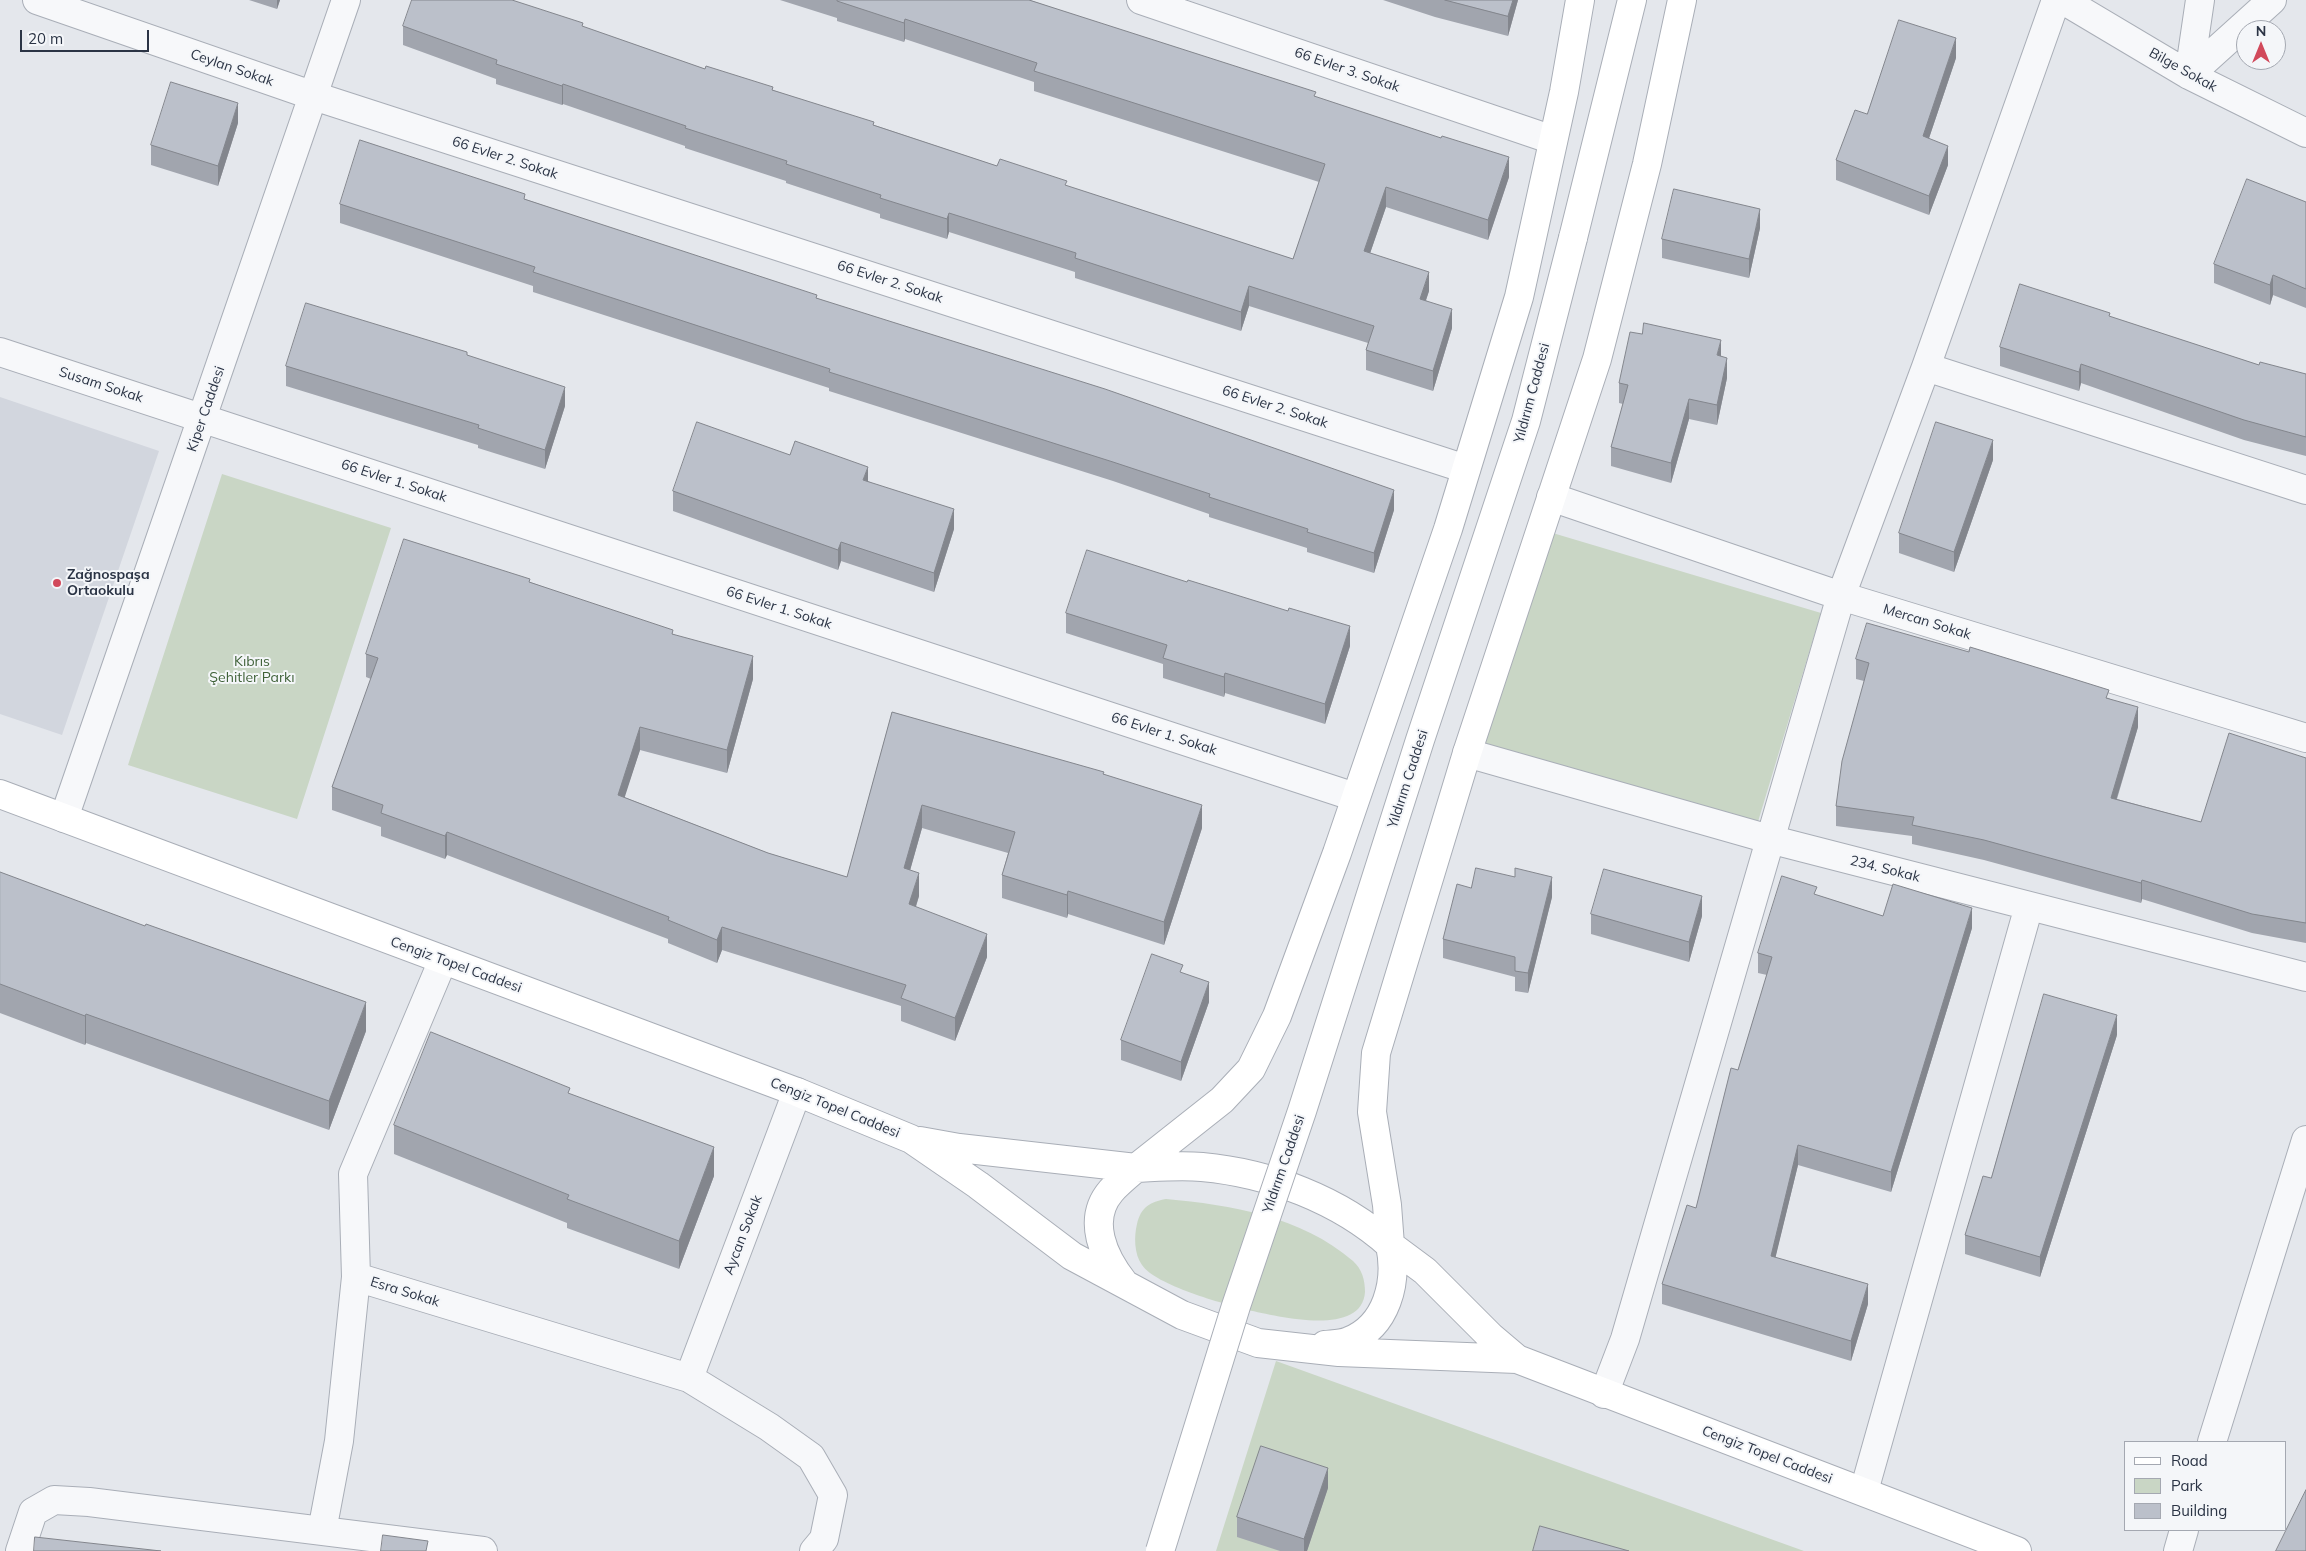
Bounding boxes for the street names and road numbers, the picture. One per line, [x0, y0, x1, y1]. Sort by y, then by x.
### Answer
street label: 66 Evler 3. Sokak [1292, 44, 1402, 96]
street label: Bilge Sokak [2146, 44, 2220, 96]
street label: Ceylan Sokak [188, 46, 276, 90]
street label: 66 Evler 2. Sokak [450, 133, 560, 183]
street label: 66 Evler 2. Sokak [835, 257, 945, 307]
street label: Yıldırım Caddesi [1511, 341, 1553, 445]
street label: Susam Sokak [57, 363, 145, 407]
street label: Kiper Caddesi [184, 364, 228, 454]
street label: 66 Evler 2. Sokak [1220, 382, 1330, 432]
street label: 66 Evler 1. Sokak [339, 456, 449, 506]
street label: 66 Evler 1. Sokak [724, 583, 834, 633]
street label: Mercan Sokak [1881, 601, 1973, 643]
street label: 66 Evler 1. Sokak [1109, 709, 1219, 759]
street label: Yıldırım Caddesi [1384, 728, 1432, 830]
street label: 234. Sokak [1848, 852, 1922, 886]
street label: Cengiz Topel Caddesi [388, 933, 524, 997]
street label: Cengiz Topel Caddesi [768, 1074, 902, 1142]
street label: Yıldırım Caddesi [1259, 1113, 1309, 1215]
street label: Aycan Sokak [720, 1193, 766, 1277]
street label: Esra Sokak [368, 1274, 442, 1310]
street label: Cengiz Topel Caddesi [1699, 1422, 1835, 1488]

